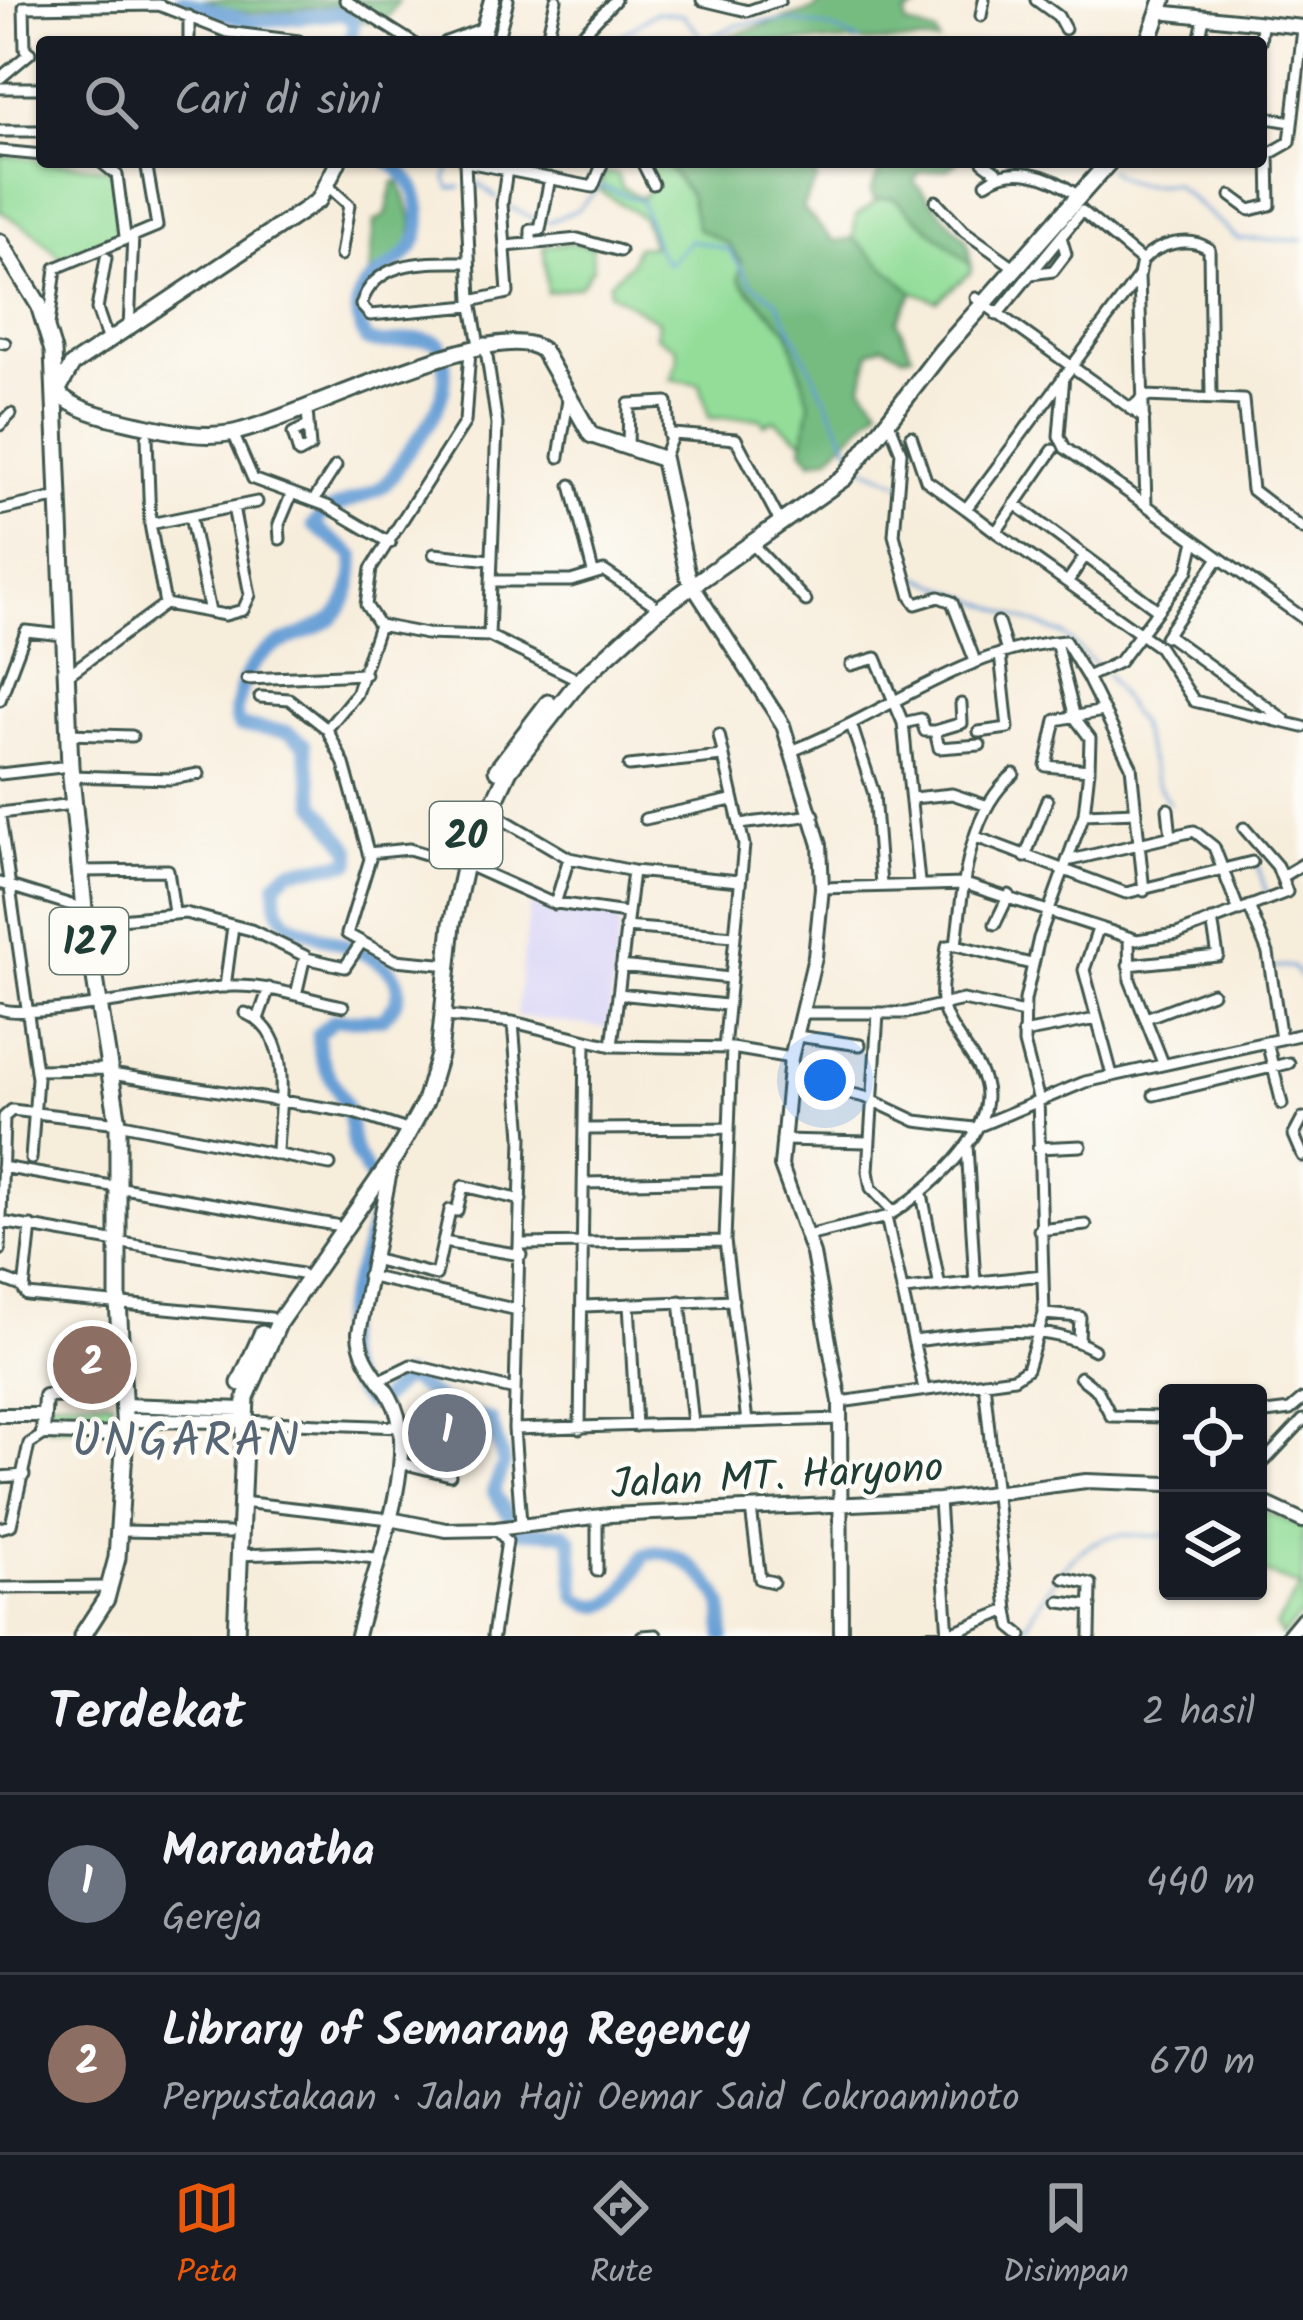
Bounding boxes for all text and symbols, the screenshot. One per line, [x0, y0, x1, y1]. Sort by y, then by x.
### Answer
search box [36, 36, 1267, 168]
text: Cari di sini [174, 66, 382, 138]
icon: search [78, 69, 144, 135]
road number: 20 [430, 802, 502, 868]
road number: 127 [50, 908, 128, 974]
your location [795, 1050, 855, 1110]
pin: 2 [53, 1320, 131, 1410]
map controls [1159, 1384, 1267, 1600]
button: locate [1159, 1384, 1267, 1492]
pin: 1 [408, 1388, 486, 1478]
district label: UNGARAN [72, 1405, 302, 1481]
street label: Jalan MT. Haryono [609, 1435, 945, 1520]
button: layers [1159, 1492, 1267, 1600]
text: Terdekat [48, 1674, 246, 1755]
text: 2 hasil [1142, 1683, 1255, 1745]
text: Maranatha [162, 1817, 375, 1889]
text: 1 [81, 1853, 93, 1915]
text: 440 m [1146, 1853, 1255, 1915]
text: Gereja [162, 1889, 262, 1951]
text: Library of Semarang Regency [162, 1997, 750, 2069]
text: 2 [76, 2033, 98, 2095]
text: 670 m [1149, 2033, 1255, 2095]
text: Perpustakaan · Jalan Haji Oemar Said Cokroaminoto [162, 2069, 1020, 2131]
tab: Peta [174, 2175, 240, 2300]
tab: Rute [588, 2175, 654, 2300]
tab: Disimpan [1003, 2175, 1129, 2300]

